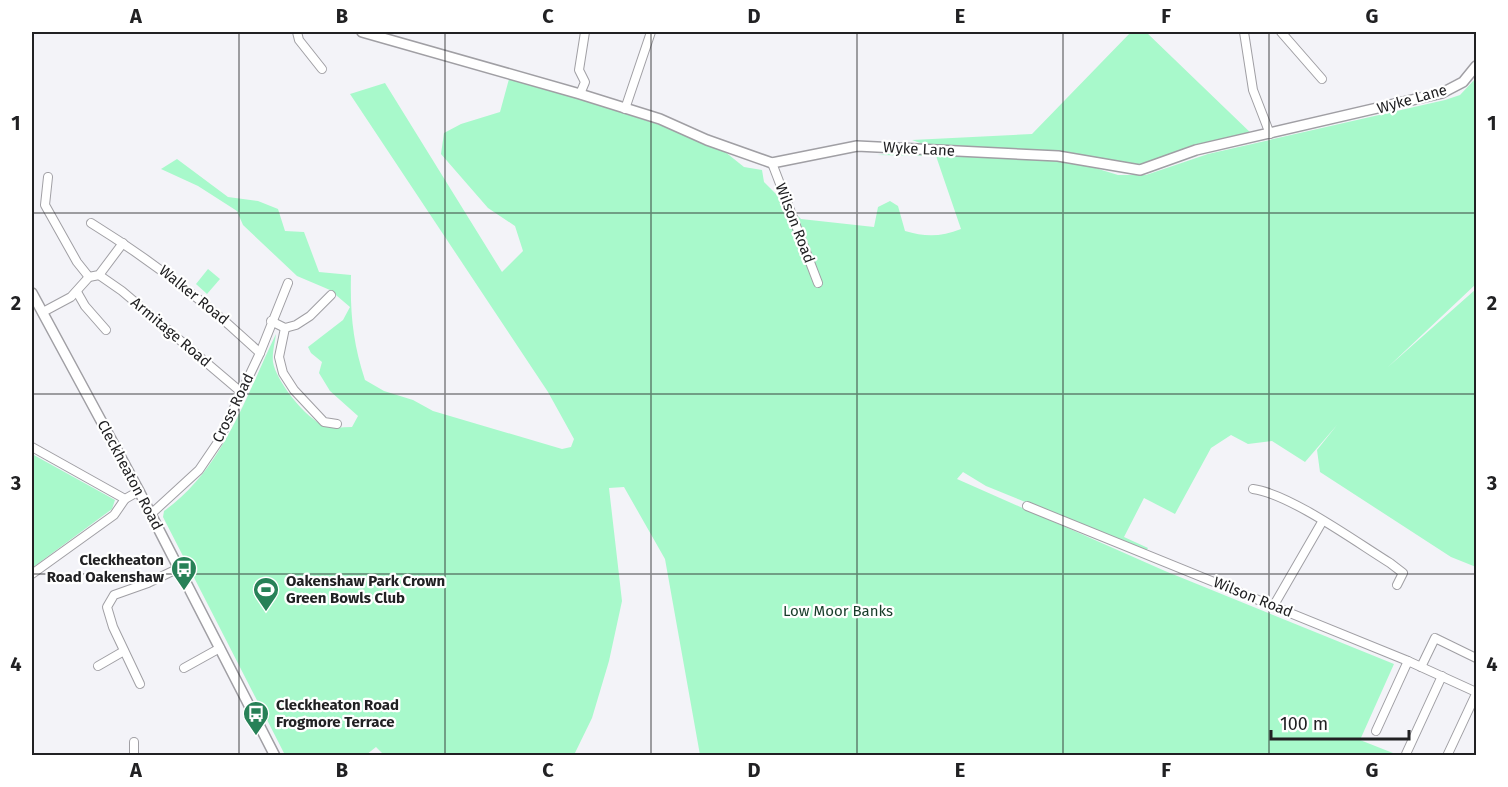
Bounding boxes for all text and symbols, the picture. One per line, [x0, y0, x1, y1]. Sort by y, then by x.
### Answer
text: A [129, 4, 143, 28]
text: B [336, 4, 348, 28]
text: C [542, 4, 554, 28]
text: D [747, 4, 761, 28]
text: E [955, 4, 965, 28]
text: F [1161, 4, 1171, 28]
text: G [1366, 4, 1378, 28]
street label: Wyke Lane [1375, 80, 1449, 118]
text: 1 [11, 111, 21, 135]
text: 1 [1487, 111, 1497, 135]
street label: Wyke Lane [883, 138, 955, 160]
street label: Wilson Road [772, 180, 818, 266]
street label: Walker Road [156, 261, 232, 329]
text: 2 [11, 291, 21, 315]
text: 2 [1487, 291, 1497, 315]
street label: Armitage Road [127, 293, 215, 371]
street label: Cross Road [209, 370, 257, 446]
street label: Cleckheaton Road [93, 417, 167, 533]
text: 3 [10, 471, 21, 495]
text: 3 [1486, 471, 1497, 495]
place label: Cleckheaton Road Oakenshaw [47, 551, 165, 586]
bus stop icon: Cleckheaton Road Oakenshaw [169, 554, 199, 592]
place label: Oakenshaw Park Crown Green Bowls Club [286, 572, 445, 607]
street label: Wilson Road [1211, 573, 1295, 621]
sports icon: Oakenshaw Park Crown Green Bowls Club [251, 575, 281, 613]
park label: Low Moor Banks [783, 602, 893, 620]
text: 4 [10, 652, 22, 676]
text: 4 [1486, 652, 1498, 676]
place label: Cleckheaton Road Frogmore Terrace [276, 696, 399, 731]
bus stop icon: Cleckheaton Road Frogmore Terrace [241, 699, 271, 737]
scale bar [1271, 703, 1409, 741]
text: 100 m [1280, 713, 1328, 735]
text: A [129, 758, 143, 782]
text: B [336, 758, 348, 782]
text: C [542, 758, 554, 782]
text: D [747, 758, 761, 782]
text: E [955, 758, 965, 782]
text: F [1161, 758, 1171, 782]
text: G [1366, 758, 1378, 782]

